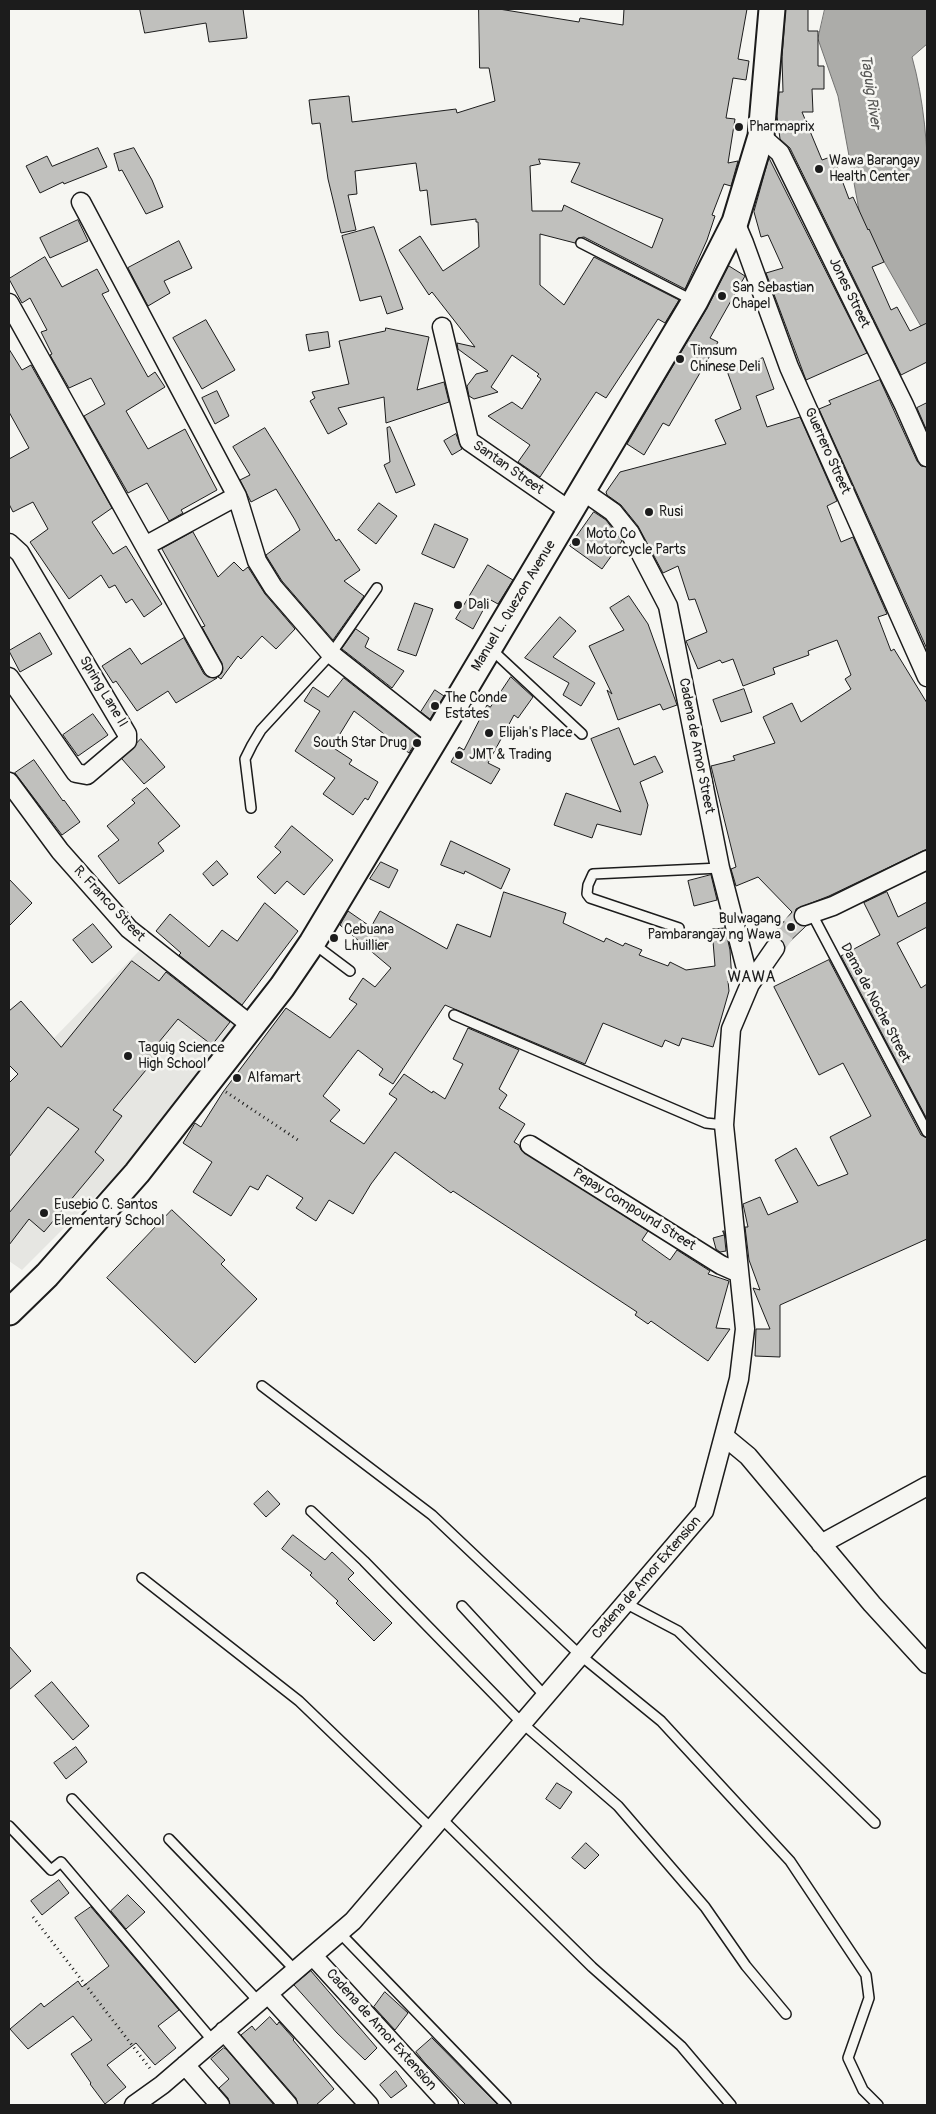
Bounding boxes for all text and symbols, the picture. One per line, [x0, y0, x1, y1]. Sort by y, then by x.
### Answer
water label: Taguig River [856, 54, 884, 130]
place label: Pharmaprix [749, 119, 815, 135]
marker: Pharmaprix [733, 121, 745, 133]
place label: Wawa Barangay Health Center [829, 153, 919, 186]
marker: Wawa Barangay Health Center [813, 163, 825, 175]
street label: Jones Street [825, 255, 873, 331]
place label: San Sebastian Chapel [732, 280, 814, 312]
marker: San Sebastian Chapel [716, 290, 728, 302]
place label: Timsum Chinese Deli [690, 343, 760, 376]
marker: Timsum Chinese Deli [674, 353, 686, 365]
street label: Guerrero Street [800, 405, 854, 497]
street label: Santan Street [469, 437, 547, 499]
place label: Rusi [659, 504, 683, 520]
marker: Rusi [643, 506, 655, 518]
place label: Moto Co Motorcycle Parts [586, 526, 686, 558]
marker: Moto Co Motorcycle Parts [570, 536, 582, 548]
street label: Manuel L. Quezon Avenue [468, 538, 560, 674]
place label: Dali [468, 597, 489, 613]
marker: Dali [452, 599, 464, 611]
street label: Spring Lane II [75, 653, 131, 731]
street label: Cadena de Amor Street [675, 677, 717, 815]
place label: The Conde Estates [445, 690, 507, 722]
marker: The Conde Estates [429, 700, 441, 712]
place label: Elijah's Place [499, 725, 572, 741]
marker: Elijah's Place [483, 727, 495, 739]
place label: South Star Drug [313, 735, 407, 751]
marker: South Star Drug [411, 737, 423, 749]
place label: JMT & Trading [469, 747, 551, 763]
marker: JMT & Trading [453, 749, 465, 761]
street label: R. Franco Street [70, 863, 148, 945]
place label: Bulwagang Pambarangay ng Wawa [647, 911, 781, 944]
marker: Bulwagang Pambarangay ng Wawa [785, 921, 797, 933]
place label: Cebuana Lhuillier [344, 922, 394, 954]
marker: Cebuana Lhuillier [328, 932, 340, 944]
street label: Dama de Noche Street [836, 940, 914, 1066]
district label: WAWA [727, 968, 777, 988]
place label: Taguig Science High School [138, 1040, 224, 1072]
marker: Taguig Science High School [122, 1050, 134, 1062]
place label: Alfamart [247, 1070, 301, 1086]
marker: Alfamart [231, 1072, 243, 1084]
street label: Pepay Compound Street [569, 1165, 699, 1255]
place label: Eusebio C. Santos Elementary School [54, 1197, 165, 1230]
marker: Eusebio C. Santos Elementary School [38, 1207, 50, 1219]
street label: Cadena de Amor Extension [589, 1513, 705, 1643]
street label: Cadena de Amor Extension [322, 1966, 440, 2094]

